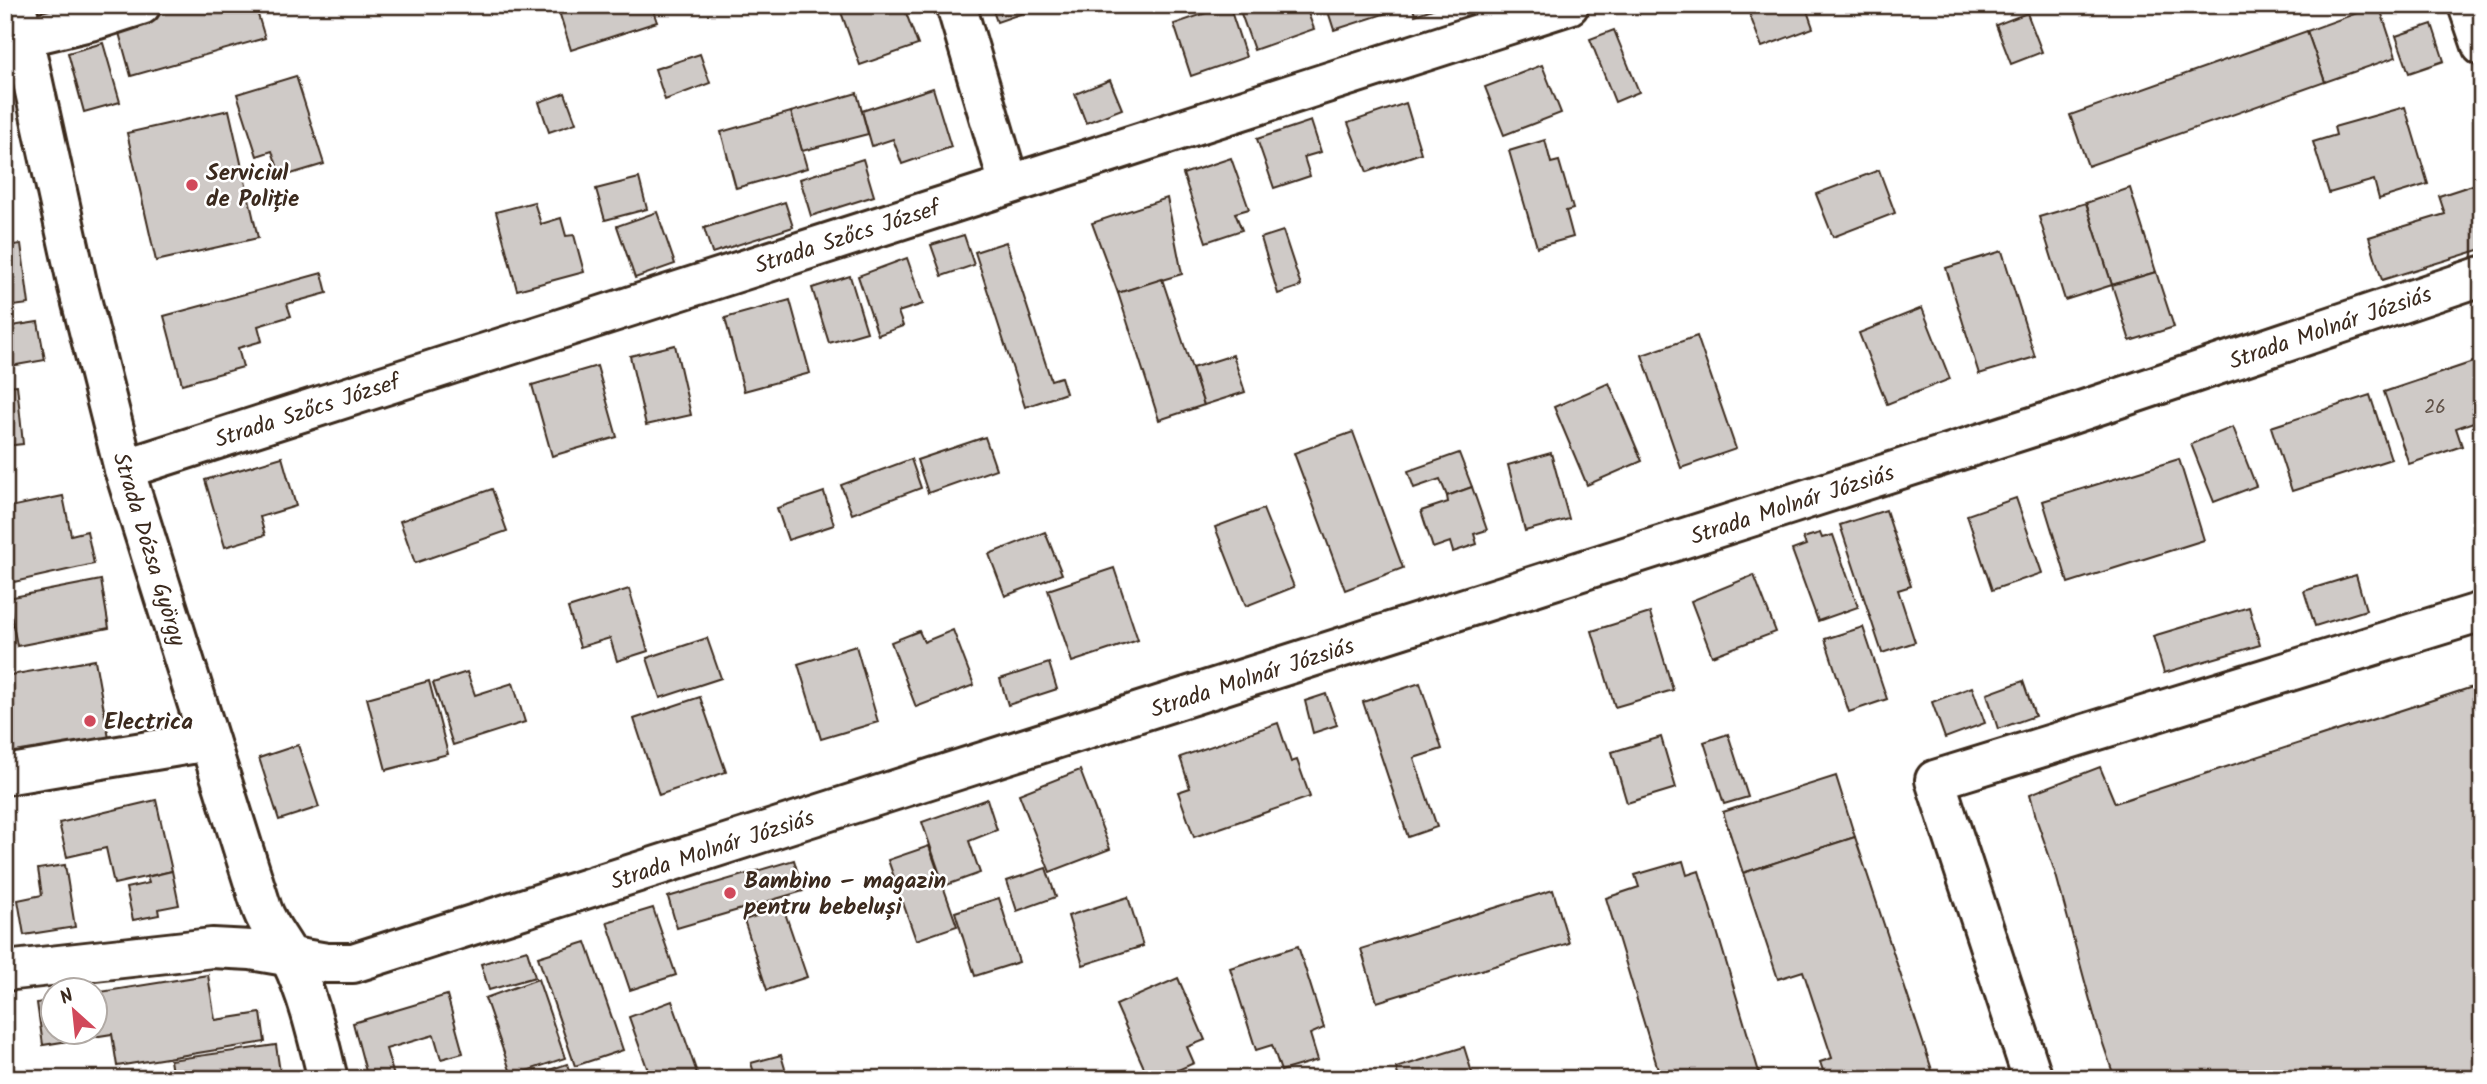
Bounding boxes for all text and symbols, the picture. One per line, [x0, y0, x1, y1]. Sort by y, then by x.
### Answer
place label: Serviciul de Poliție [206, 156, 299, 218]
marker: Serviciul de Poliție [184, 177, 200, 193]
street label: Strada Szőcs József [750, 190, 947, 285]
street label: Strada Molnár Józsiás [2224, 277, 2437, 380]
street label: Strada Szőcs József [210, 364, 407, 459]
house number: 26 [2424, 393, 2446, 423]
street label: Strada Dózsa György [102, 448, 195, 651]
street label: Strada Molnár Józsiás [1686, 456, 1899, 556]
street label: Strada Molnár Józsiás [1146, 629, 1359, 729]
place label: Electrica [104, 705, 193, 741]
marker: Electrica [82, 713, 98, 729]
street label: Strada Molnár Józsiás [606, 801, 819, 901]
place label: Bambino – magazin pentru bebeluși [743, 864, 947, 926]
marker: Bambino – magazin pentru bebeluși [722, 885, 738, 901]
north arrow [38, 976, 108, 1046]
text: N [55, 982, 79, 1014]

